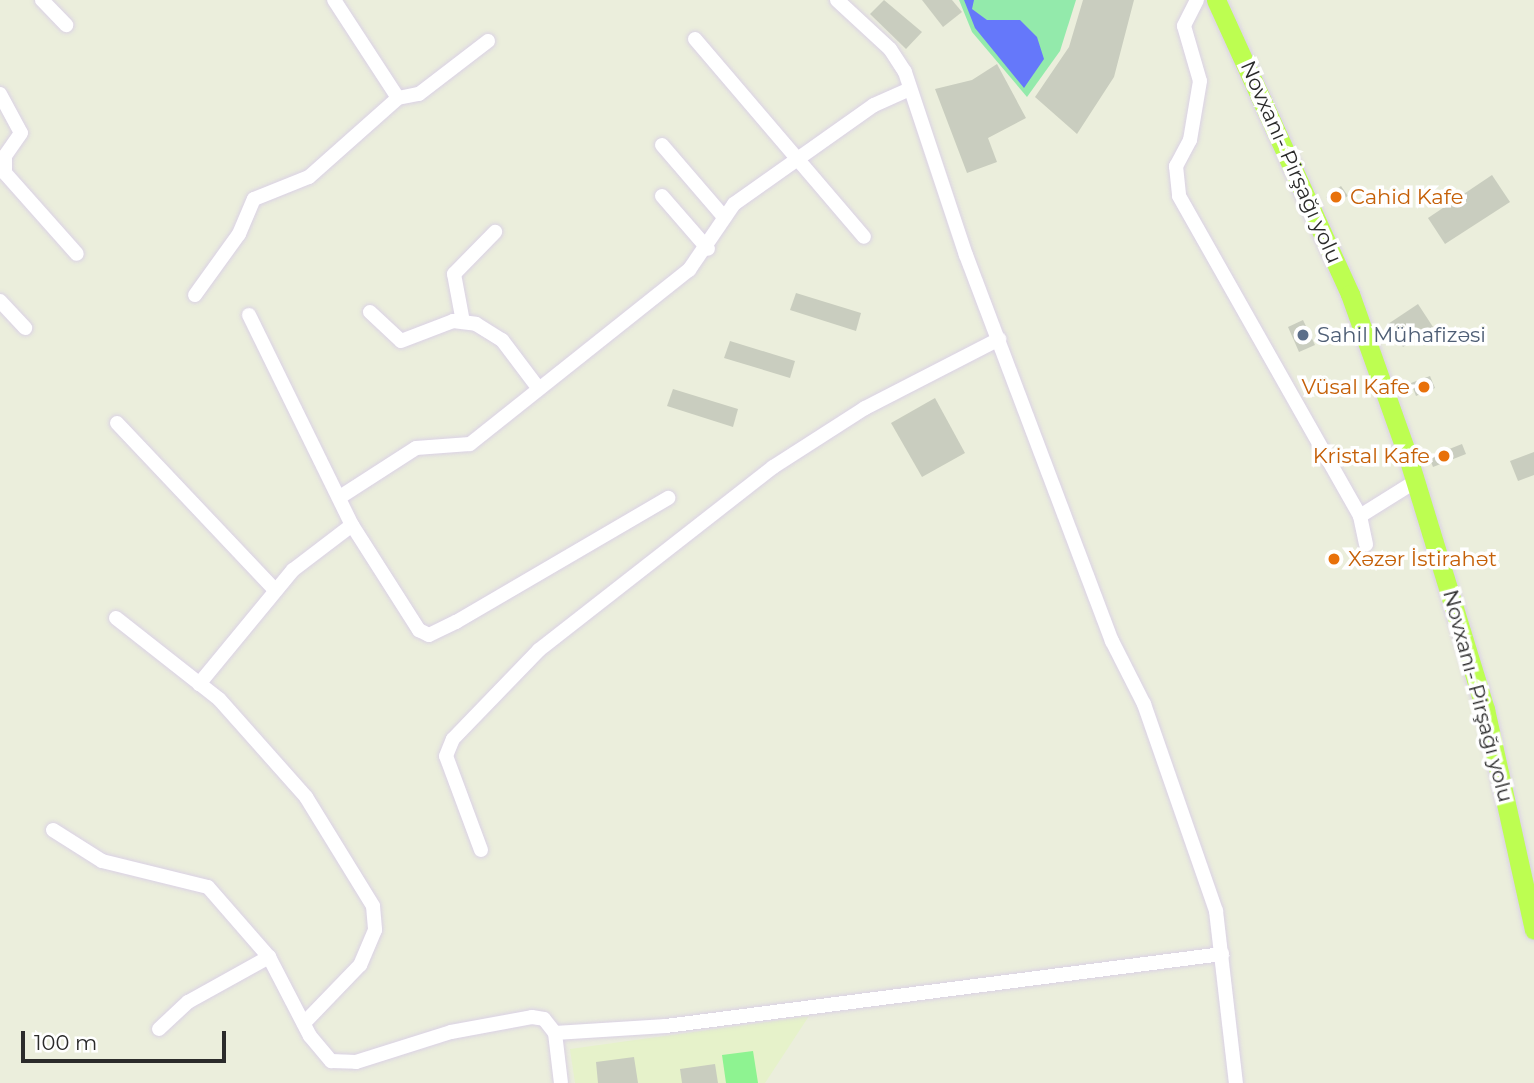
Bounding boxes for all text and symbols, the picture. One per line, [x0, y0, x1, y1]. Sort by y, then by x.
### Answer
street label: Novxanı- Pirşağı yolu [1235, 57, 1347, 267]
place label: Cahid Kafe [1350, 184, 1463, 210]
marker: Cahid Kafe [1328, 189, 1344, 205]
place label: Sahil Mühafizəsi [1317, 322, 1486, 348]
marker: Sahil Mühafizəsi [1295, 327, 1311, 343]
place label: Vüsal Kafe [1301, 374, 1410, 400]
marker: Vüsal Kafe [1416, 379, 1432, 395]
place label: Kristal Kafe [1313, 443, 1430, 469]
marker: Kristal Kafe [1436, 448, 1452, 464]
place label: Xəzər İstirahət [1348, 546, 1497, 572]
marker: Xəzər İstirahət [1326, 551, 1342, 567]
street label: Novxanı- Pirşağı yolu [1437, 587, 1519, 805]
scale bar [24, 1016, 229, 1060]
text: 100 m [34, 1030, 97, 1055]

